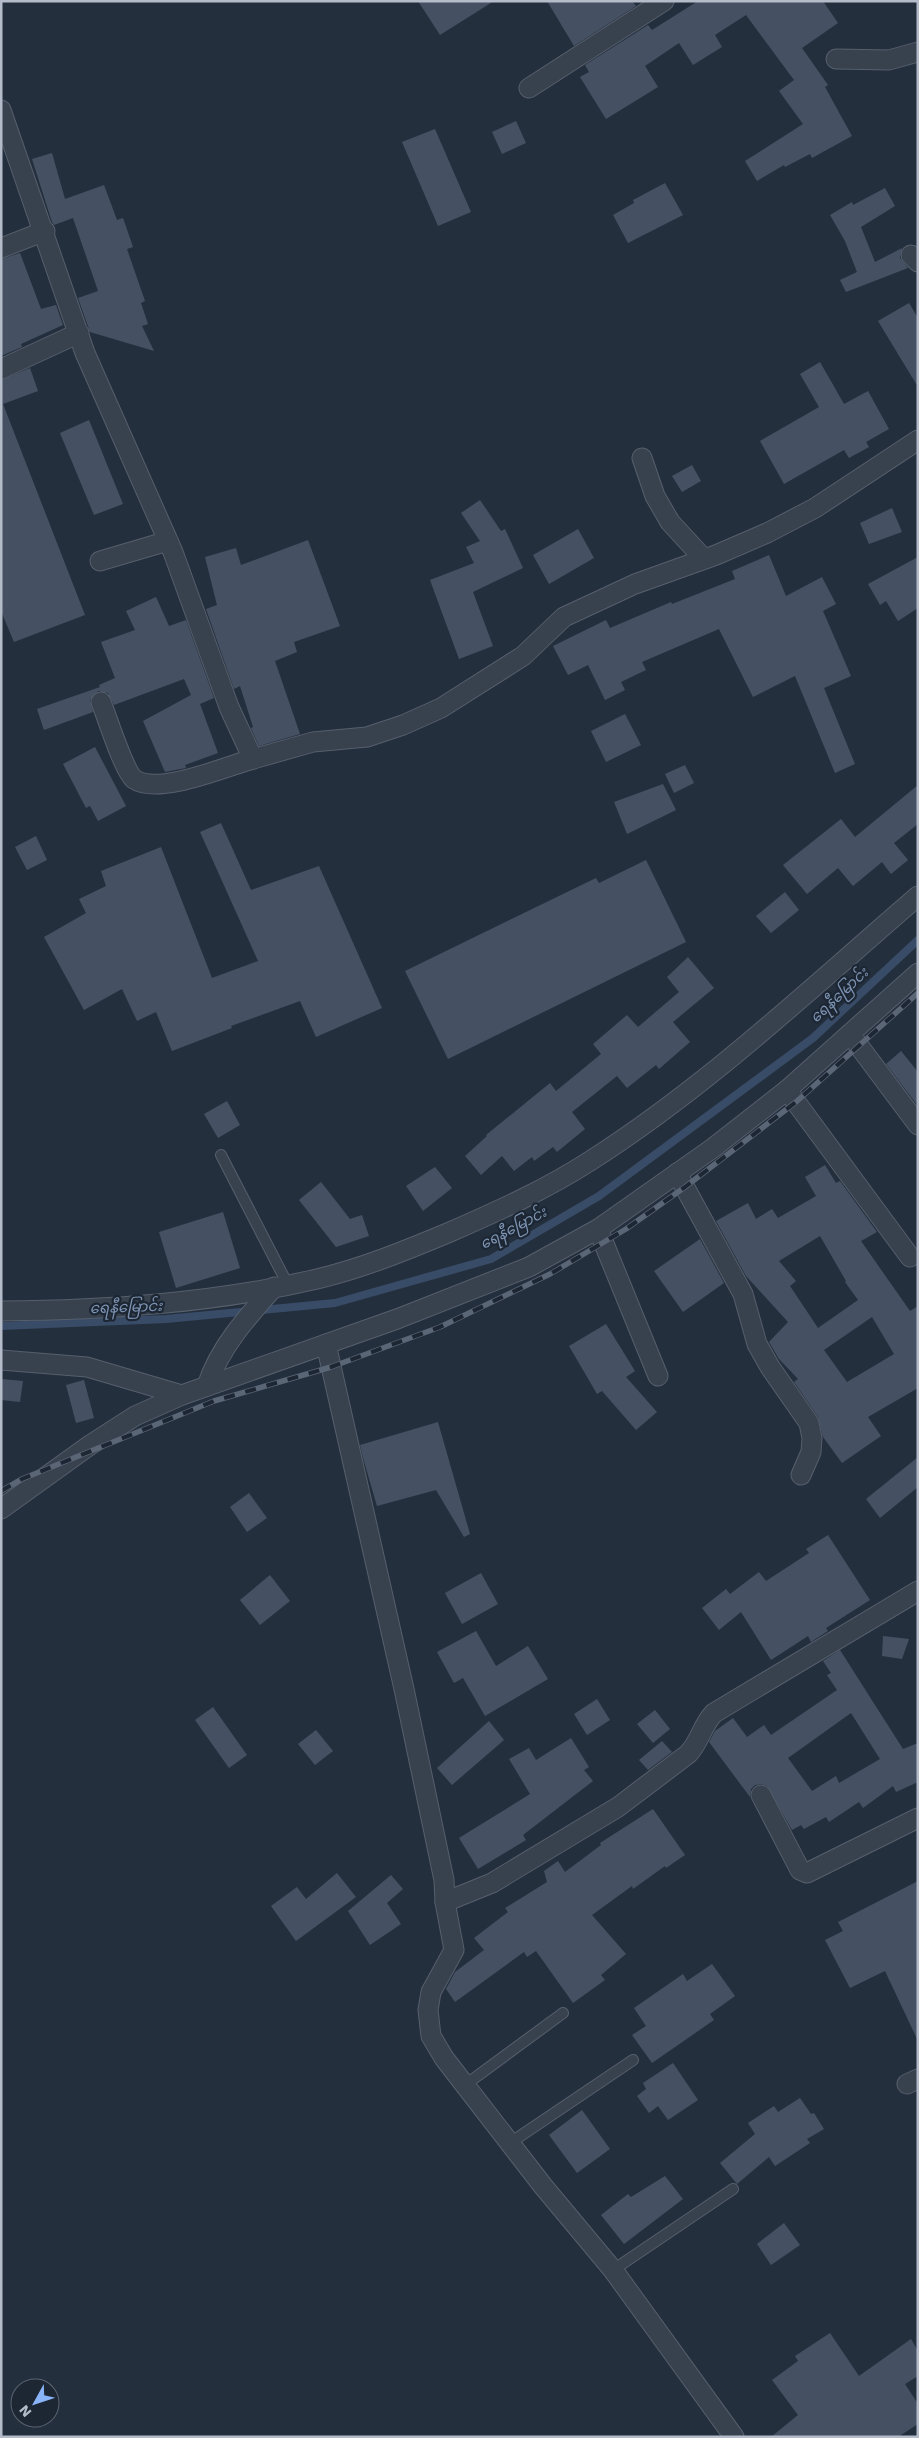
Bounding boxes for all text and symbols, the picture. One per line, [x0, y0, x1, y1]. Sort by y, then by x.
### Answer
water label: ရေနီမြောင်း [805, 962, 874, 1029]
water label: ရေနီမြောင်း [476, 1201, 551, 1256]
water label: ရေနီမြောင်း [89, 1295, 164, 1320]
north arrow [10, 2378, 60, 2428]
text: N [16, 2402, 35, 2420]

